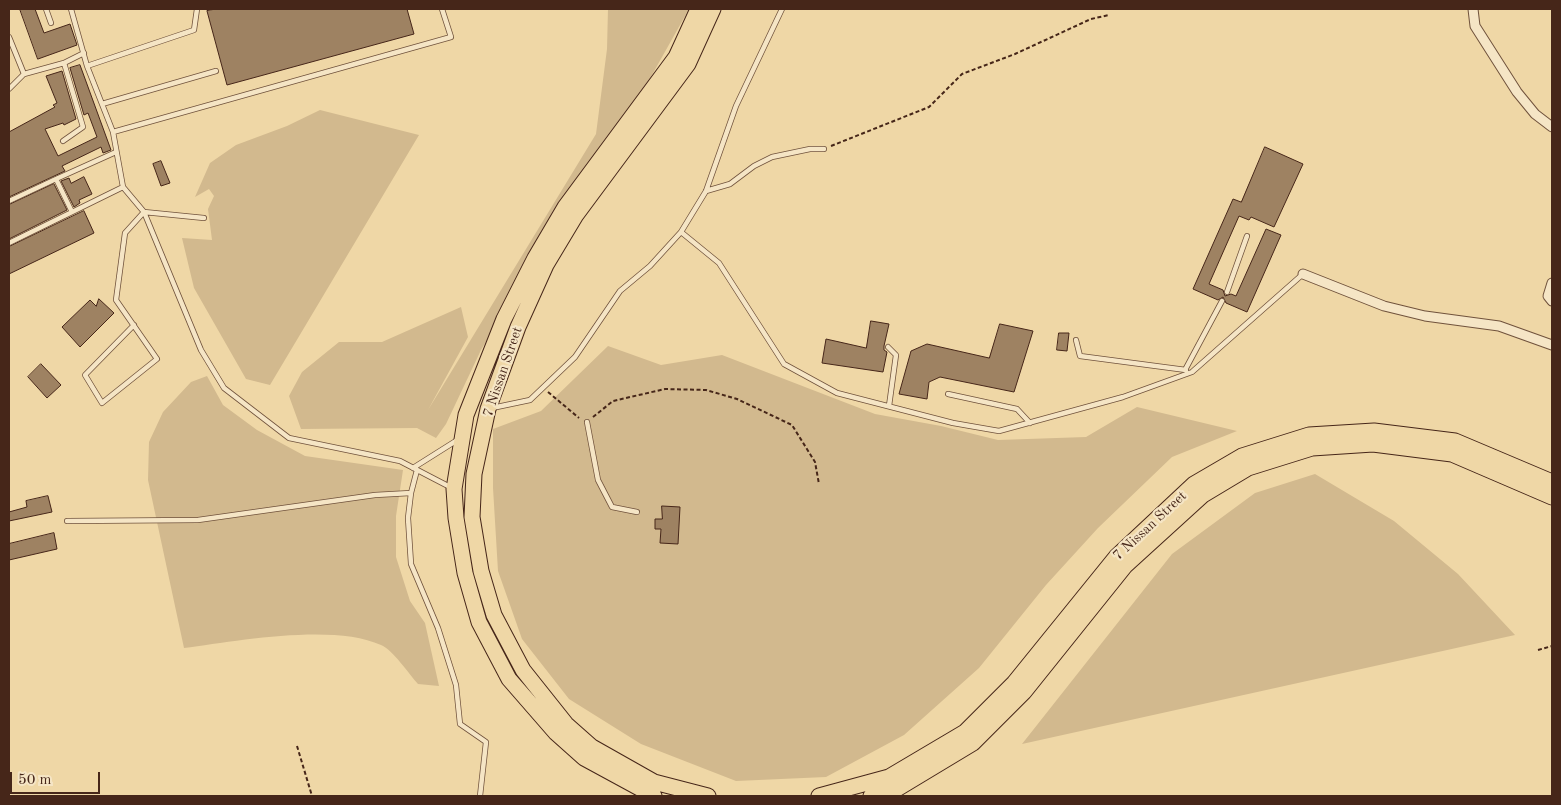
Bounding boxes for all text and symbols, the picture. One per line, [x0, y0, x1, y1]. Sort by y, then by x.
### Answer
street label: 7 Nissan Street [480, 325, 526, 419]
street label: 7 Nissan Street [1110, 488, 1190, 564]
scale bar [12, 762, 102, 794]
text: 50 m [18, 773, 52, 788]

